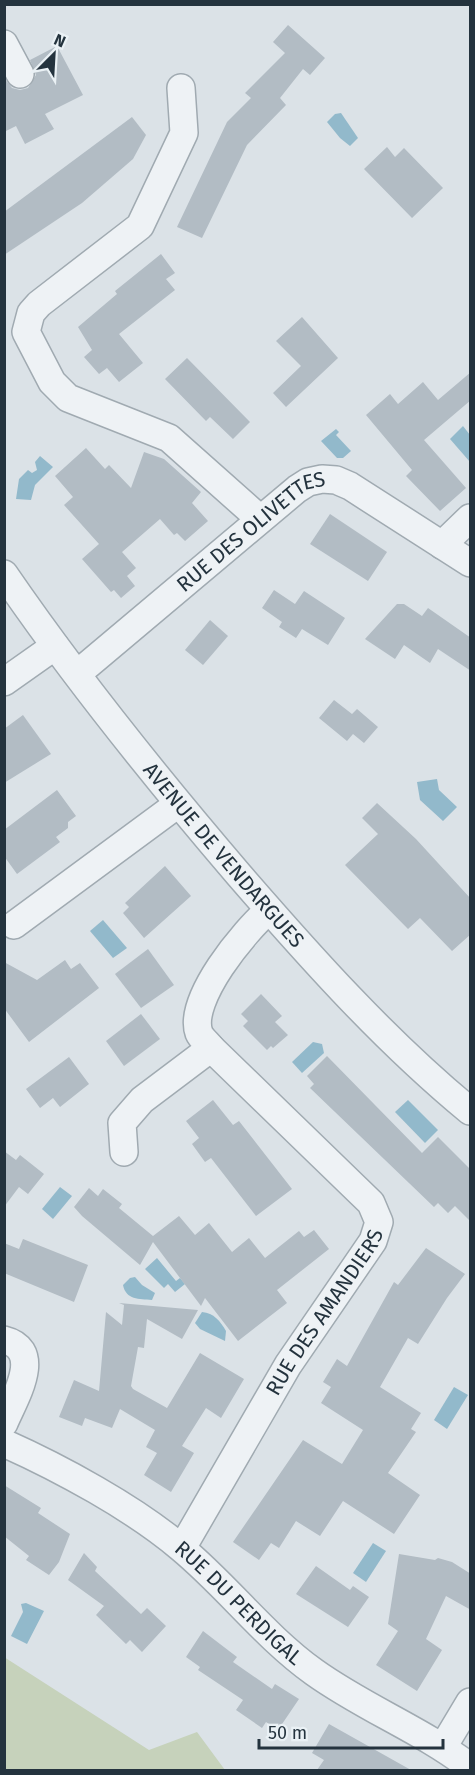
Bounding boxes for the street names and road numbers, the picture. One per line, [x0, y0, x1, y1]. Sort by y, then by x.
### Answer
street label: RUE DES OLIVETTES [171, 466, 327, 597]
street label: AVENUE DE VENDARGUES [138, 757, 310, 953]
street label: RUE DES AMANDIERS [260, 1226, 389, 1400]
street label: RUE DU PERDIGAL [169, 1535, 308, 1671]

